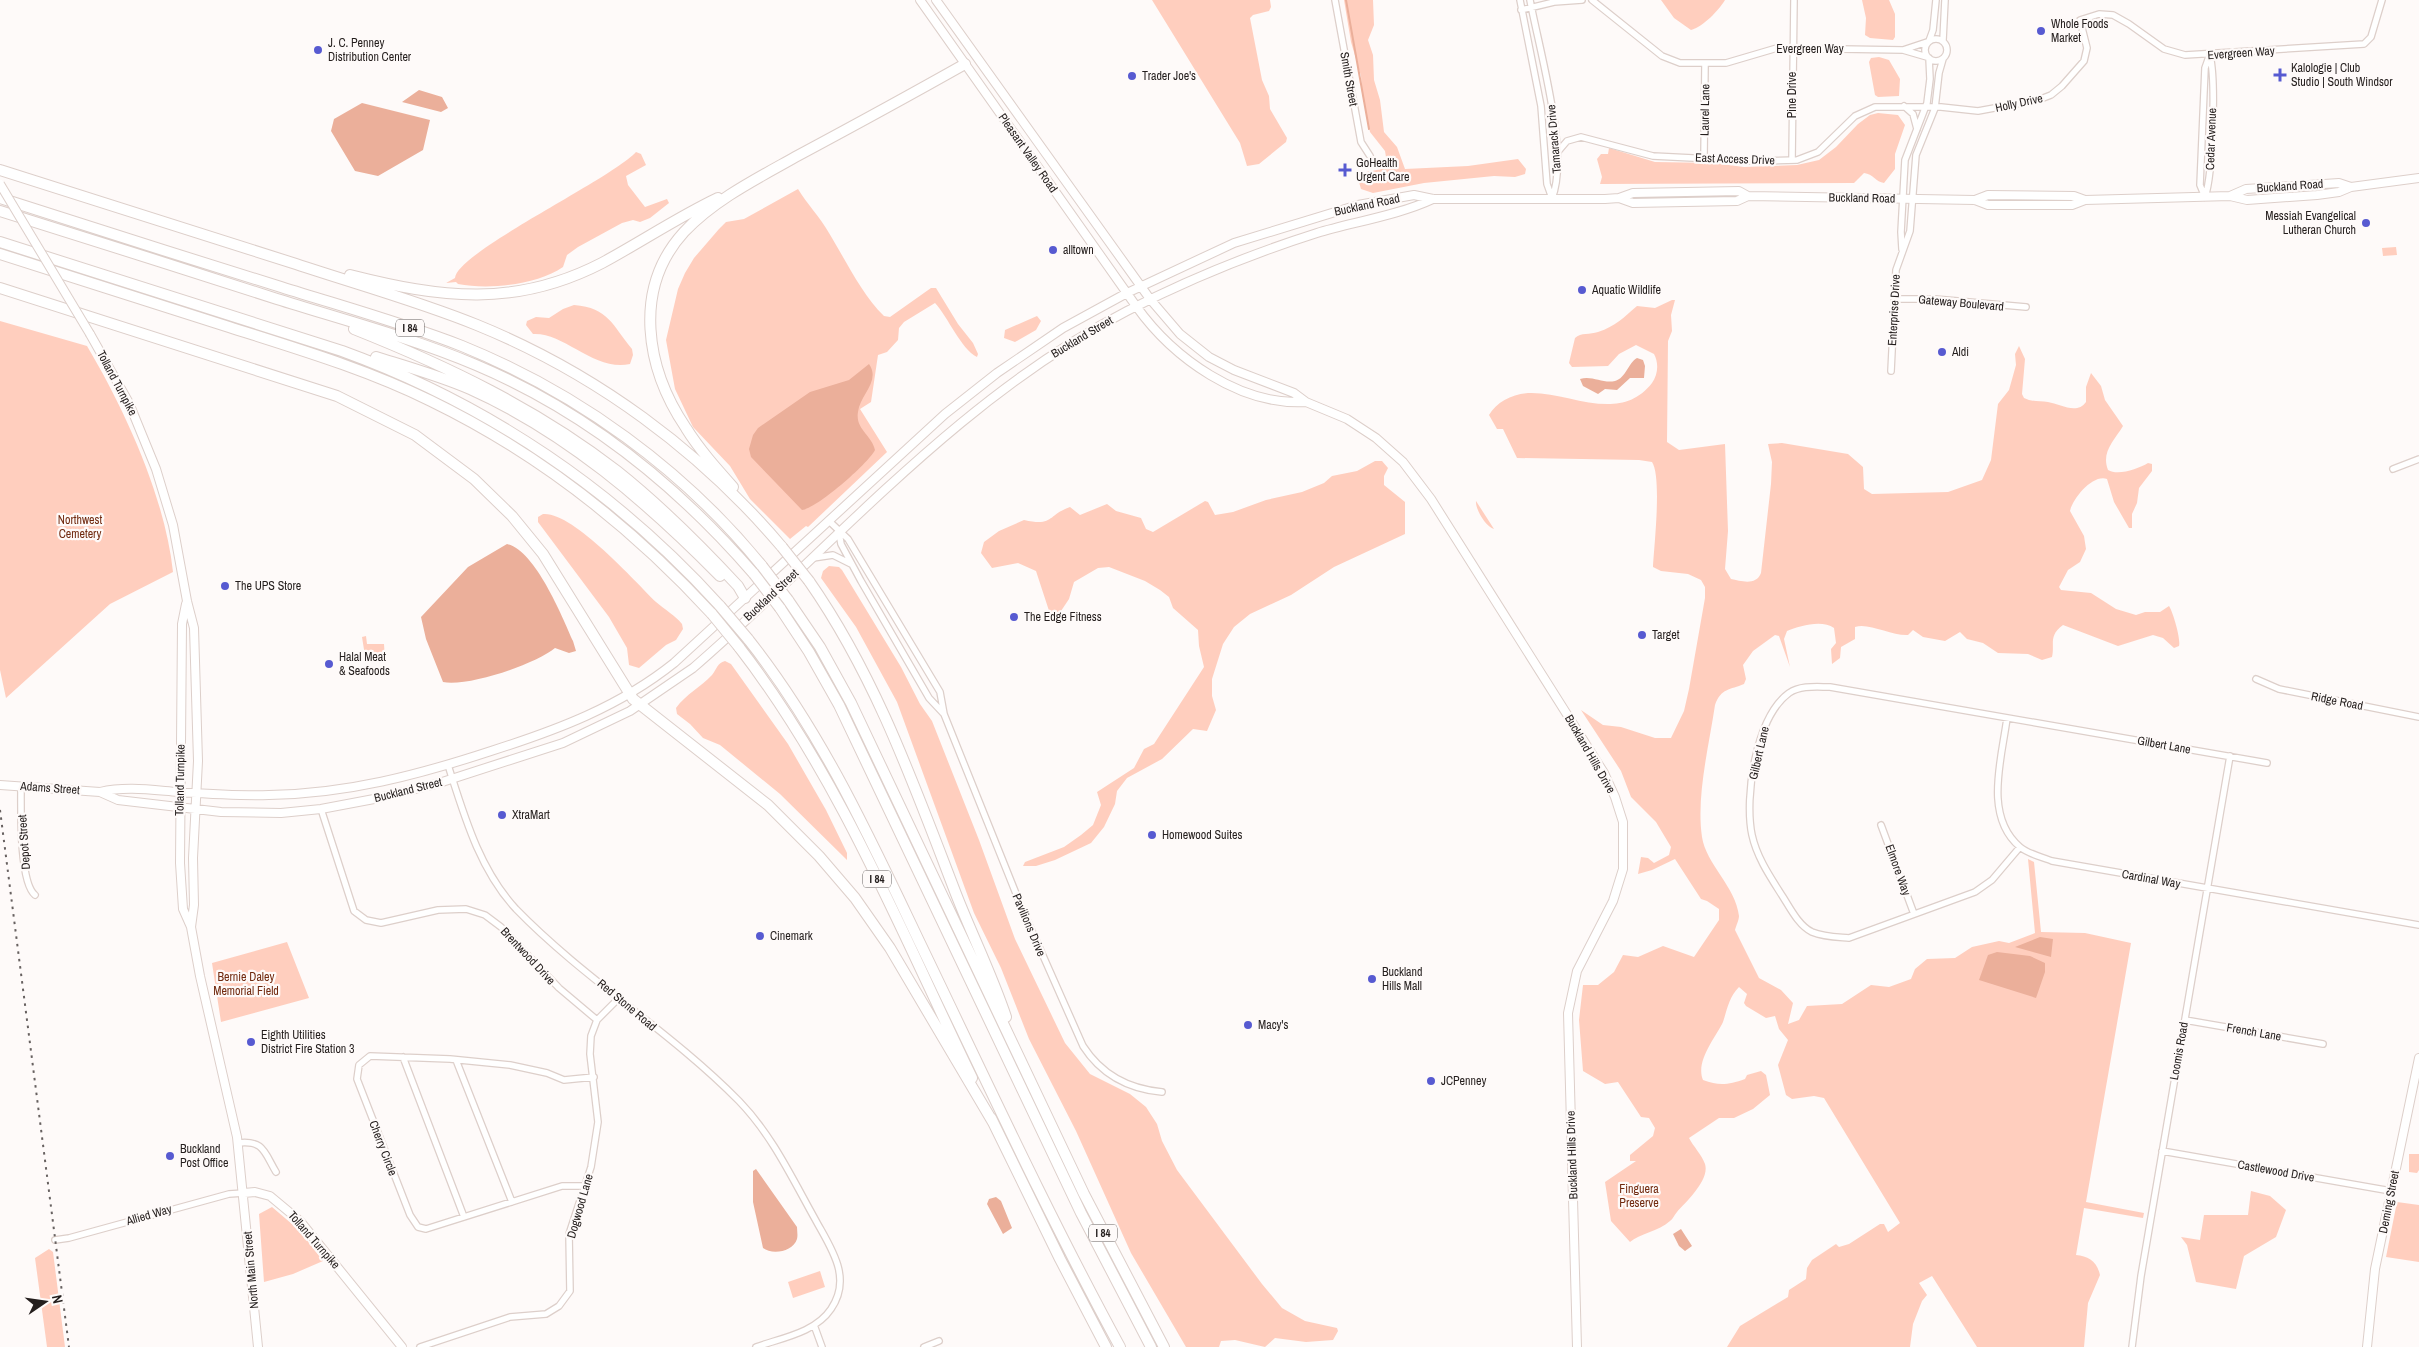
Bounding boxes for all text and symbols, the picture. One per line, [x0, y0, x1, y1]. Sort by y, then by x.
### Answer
place label: Whole Foods Market [2051, 16, 2109, 46]
marker: Whole Foods Market [2035, 25, 2047, 37]
place label: J. C. Penney Distribution Center [328, 35, 412, 65]
street label: Evergreen Way [1776, 41, 1844, 57]
street label: Evergreen Way [2207, 43, 2275, 63]
marker: J. C. Penney Distribution Center [312, 44, 324, 56]
street label: Smith Street [1336, 51, 1362, 108]
place label: Kalologie | Club Studio | South Windsor [2291, 60, 2393, 90]
place label: Trader Joe's [1142, 68, 1196, 84]
marker: Kalologie | Club Studio | South Windsor [2273, 68, 2287, 82]
marker: Trader Joe's [1126, 70, 1138, 82]
street label: Pine Drive [1784, 72, 1800, 118]
street label: Laurel Lane [1697, 84, 1713, 136]
street label: Holly Drive [1994, 90, 2044, 116]
street label: Tamarack Drive [1543, 104, 1565, 174]
street label: Cedar Avenue [2202, 108, 2220, 170]
street label: Pleasant Valley Road [995, 110, 1061, 196]
street label: East Access Drive [1695, 150, 1775, 168]
place label: GoHealth Urgent Care [1356, 155, 1410, 185]
marker: GoHealth Urgent Care [1338, 163, 1352, 177]
street label: Buckland Road [2256, 176, 2324, 196]
street label: Buckland Road [1828, 189, 1896, 207]
street label: Buckland Road [1333, 190, 1401, 220]
place label: Messiah Evangelical Lutheran Church [2265, 208, 2356, 238]
marker: Messiah Evangelical Lutheran Church [2360, 217, 2372, 229]
place label: alltown [1063, 242, 1094, 258]
marker: alltown [1047, 244, 1059, 256]
street label: Enterprise Drive [1884, 274, 1904, 346]
place label: Aquatic Wildlife [1591, 282, 1661, 298]
marker: Aquatic Wildlife [1576, 284, 1588, 296]
street label: Gateway Boulevard [1918, 291, 2004, 315]
street label: Buckland Street [1048, 312, 1116, 362]
road number: I 84 [396, 319, 424, 336]
place label: Aldi [1951, 344, 1969, 360]
marker: Aldi [1936, 346, 1948, 358]
street label: Tolland Turnpike [93, 348, 141, 418]
park label: Northwest Cemetery [58, 512, 102, 542]
street label: Buckland Street [740, 565, 802, 625]
place label: The UPS Store [235, 578, 301, 594]
marker: The UPS Store [219, 580, 231, 592]
place label: The Edge Fitness [1024, 609, 1102, 625]
marker: The Edge Fitness [1008, 611, 1020, 623]
place label: Target [1652, 627, 1680, 643]
marker: Target [1636, 629, 1648, 641]
place label: Halal Meat & Seafoods [339, 649, 390, 679]
marker: Halal Meat & Seafoods [323, 658, 335, 670]
street label: Ridge Road [2310, 688, 2364, 714]
street label: Buckland Hills Drive [1561, 712, 1619, 796]
street label: Gilbert Lane [1745, 725, 1773, 781]
street label: Gilbert Lane [2136, 732, 2192, 758]
street label: Tolland Turnpike [171, 744, 189, 816]
street label: Buckland Street [372, 774, 444, 806]
street label: Adams Street [19, 778, 81, 798]
place label: XtraMart [512, 807, 550, 823]
marker: XtraMart [496, 809, 508, 821]
street label: Depot Street [14, 814, 34, 870]
place label: Homewood Suites [1162, 827, 1242, 843]
marker: Homewood Suites [1146, 829, 1158, 841]
street label: Elmore Way [1881, 842, 1915, 898]
street label: Cardinal Way [2120, 866, 2182, 892]
road number: I 84 [863, 871, 891, 888]
street label: Pavilions Drive [1009, 891, 1049, 959]
street label: Brentwood Drive [497, 924, 559, 988]
place label: Cinemark [770, 928, 813, 944]
marker: Cinemark [754, 930, 766, 942]
place label: Buckland Hills Mall [1382, 964, 1422, 994]
park label: Bernie Daley Memorial Field [213, 969, 279, 999]
marker: Buckland Hills Mall [1366, 973, 1378, 985]
street label: Red Stone Road [594, 975, 660, 1035]
place label: Macy's [1258, 1017, 1288, 1033]
marker: Macy's [1242, 1019, 1254, 1031]
street label: French Lane [2225, 1019, 2283, 1045]
street label: Loomis Road [2166, 1021, 2192, 1081]
place label: Eighth Utilities District Fire Station 3 [261, 1027, 355, 1057]
marker: Eighth Utilities District Fire Station 3 [245, 1036, 257, 1048]
place label: JCPenney [1441, 1073, 1486, 1089]
marker: JCPenney [1425, 1075, 1437, 1087]
street label: Buckland Hills Drive [1562, 1110, 1582, 1200]
street label: Cherry Circle [365, 1118, 401, 1178]
place label: Buckland Post Office [180, 1141, 229, 1171]
marker: Buckland Post Office [164, 1150, 176, 1162]
street label: Castlewood Drive [2236, 1156, 2316, 1186]
street label: Deming Street [2375, 1169, 2403, 1235]
street label: Dogwood Lane [563, 1172, 597, 1240]
park label: Finguera Preserve [1619, 1181, 1659, 1211]
street label: Allied Way [123, 1201, 174, 1229]
street label: Tolland Turnpike [284, 1208, 344, 1272]
road number: I 84 [1089, 1224, 1117, 1242]
street label: North Main Street [240, 1230, 262, 1309]
north arrow [20, 1277, 70, 1327]
text: N [48, 1293, 67, 1305]

